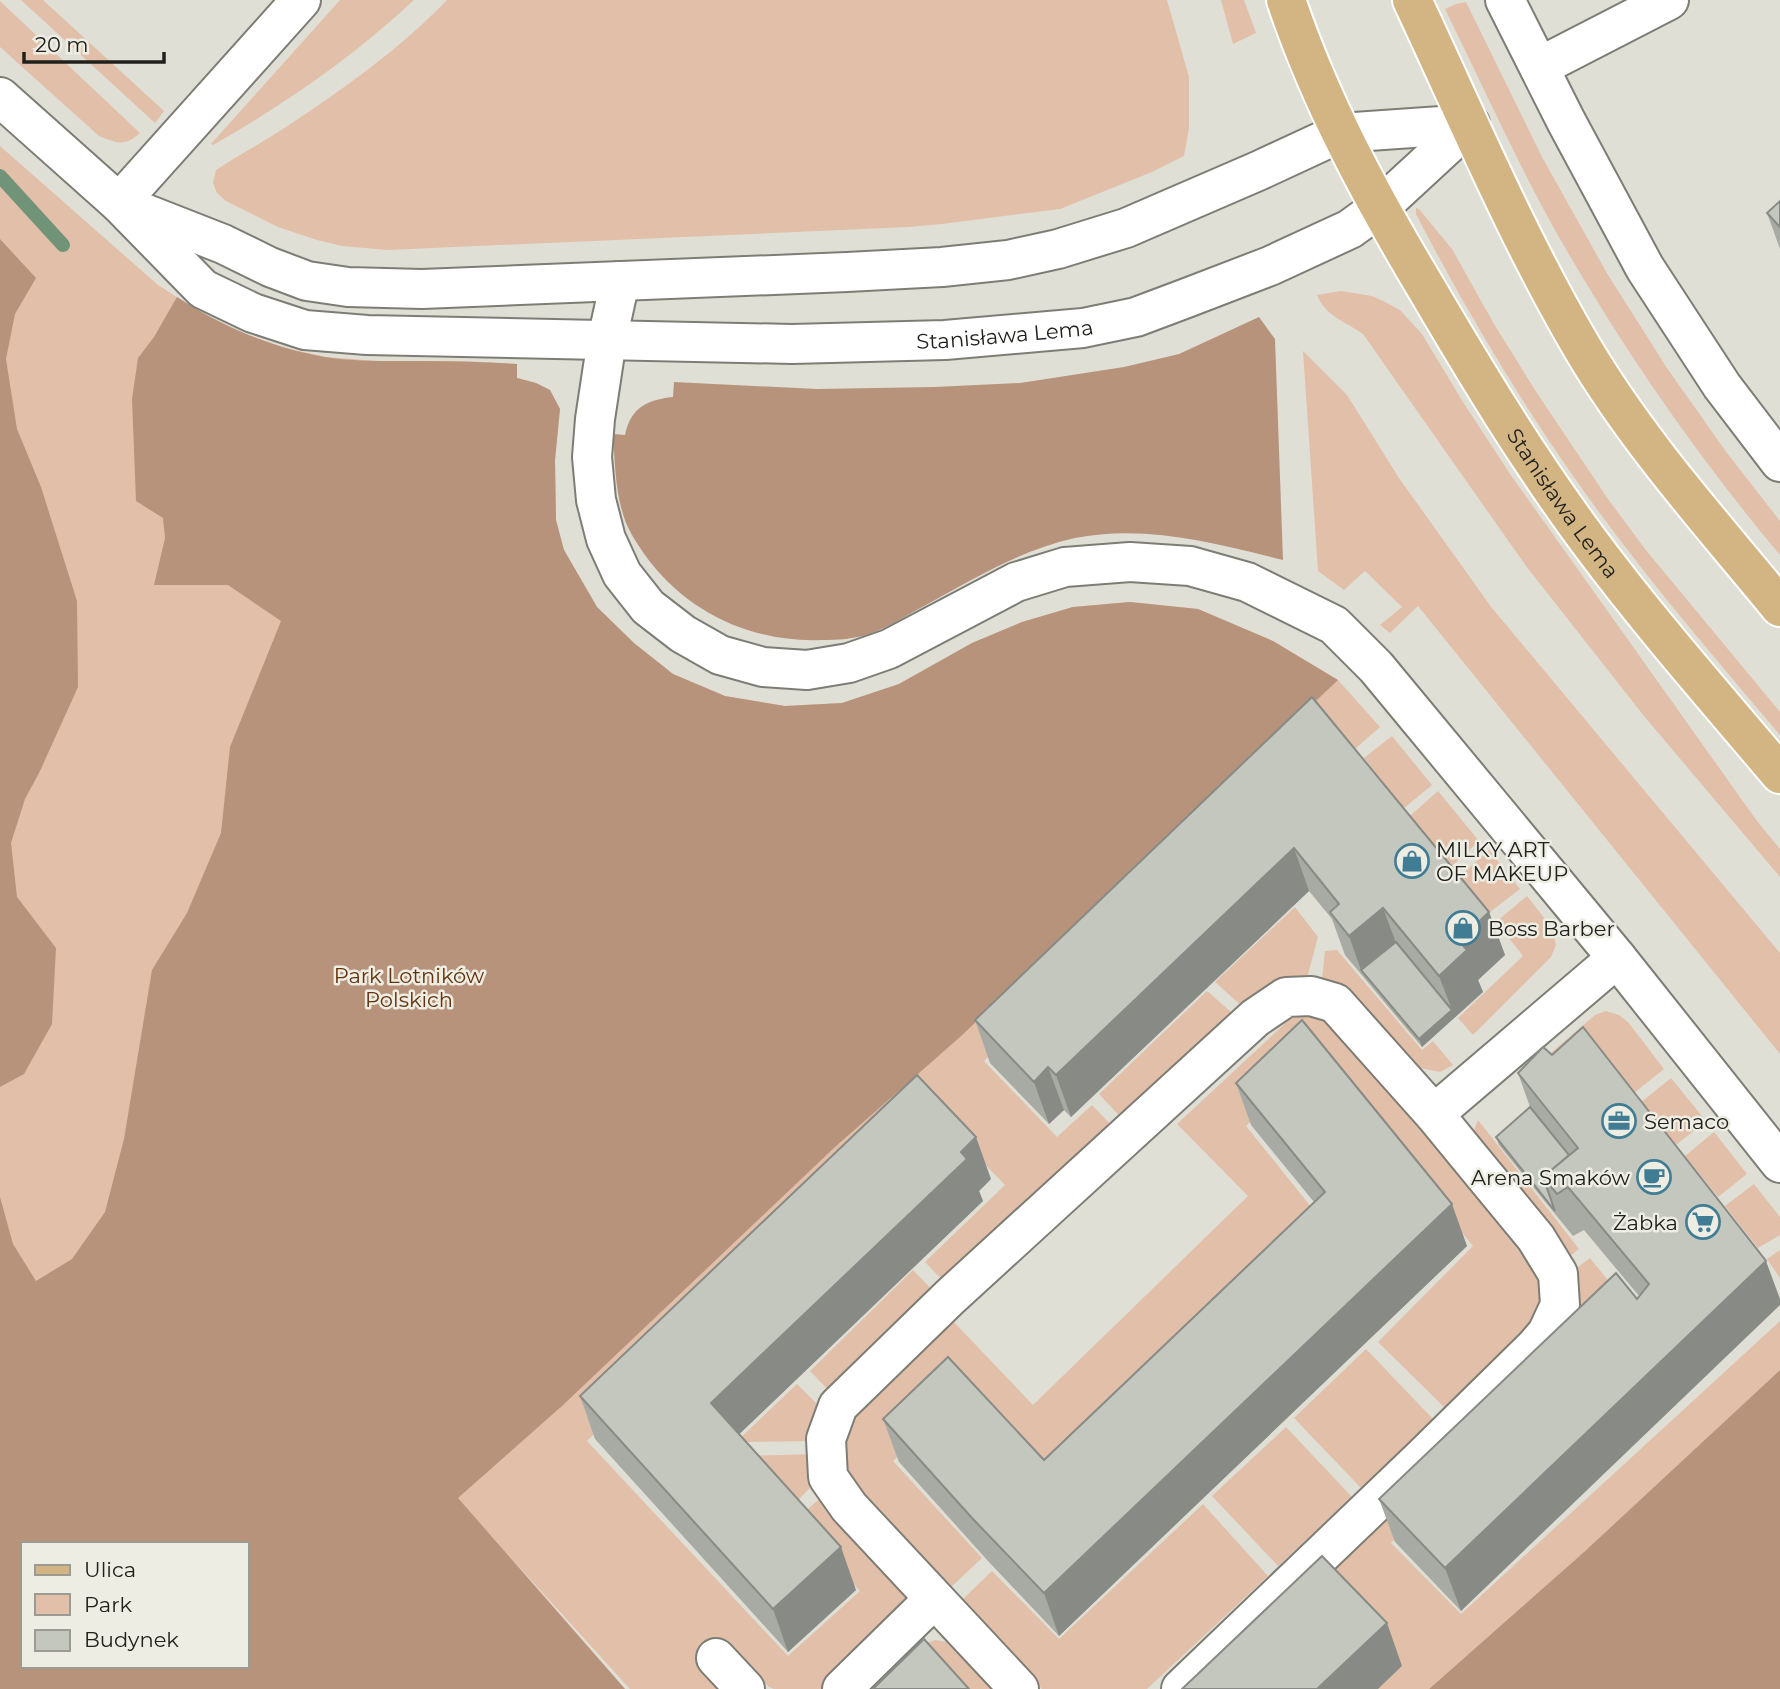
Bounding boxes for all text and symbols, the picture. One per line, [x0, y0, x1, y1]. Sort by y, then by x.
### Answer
scale bar [24, 21, 164, 65]
text: 20 m [35, 32, 89, 57]
street label: Stanisława Lema [916, 314, 1095, 353]
street label: Stanisława Lema [1502, 423, 1624, 583]
place label: MILKY ART OF MAKEUP [1436, 837, 1568, 886]
shop icon: MILKY ART OF MAKEUP [1393, 842, 1431, 880]
shop icon: Boss Barber [1444, 909, 1482, 947]
place label: Boss Barber [1488, 916, 1615, 941]
park label: Park Lotników Polskich [334, 963, 485, 1012]
office icon: Semaco [1600, 1102, 1638, 1140]
place label: Semaco [1644, 1109, 1729, 1134]
cafe icon: Arena Smaków [1635, 1158, 1673, 1196]
place label: Arena Smaków [1471, 1165, 1631, 1190]
supermarket icon: Żabka [1684, 1203, 1722, 1241]
place label: Żabka [1613, 1210, 1678, 1235]
legend [21, 1542, 248, 1668]
text: Ulica [84, 1557, 136, 1582]
text: Park [84, 1592, 132, 1617]
text: Budynek [84, 1627, 179, 1652]

